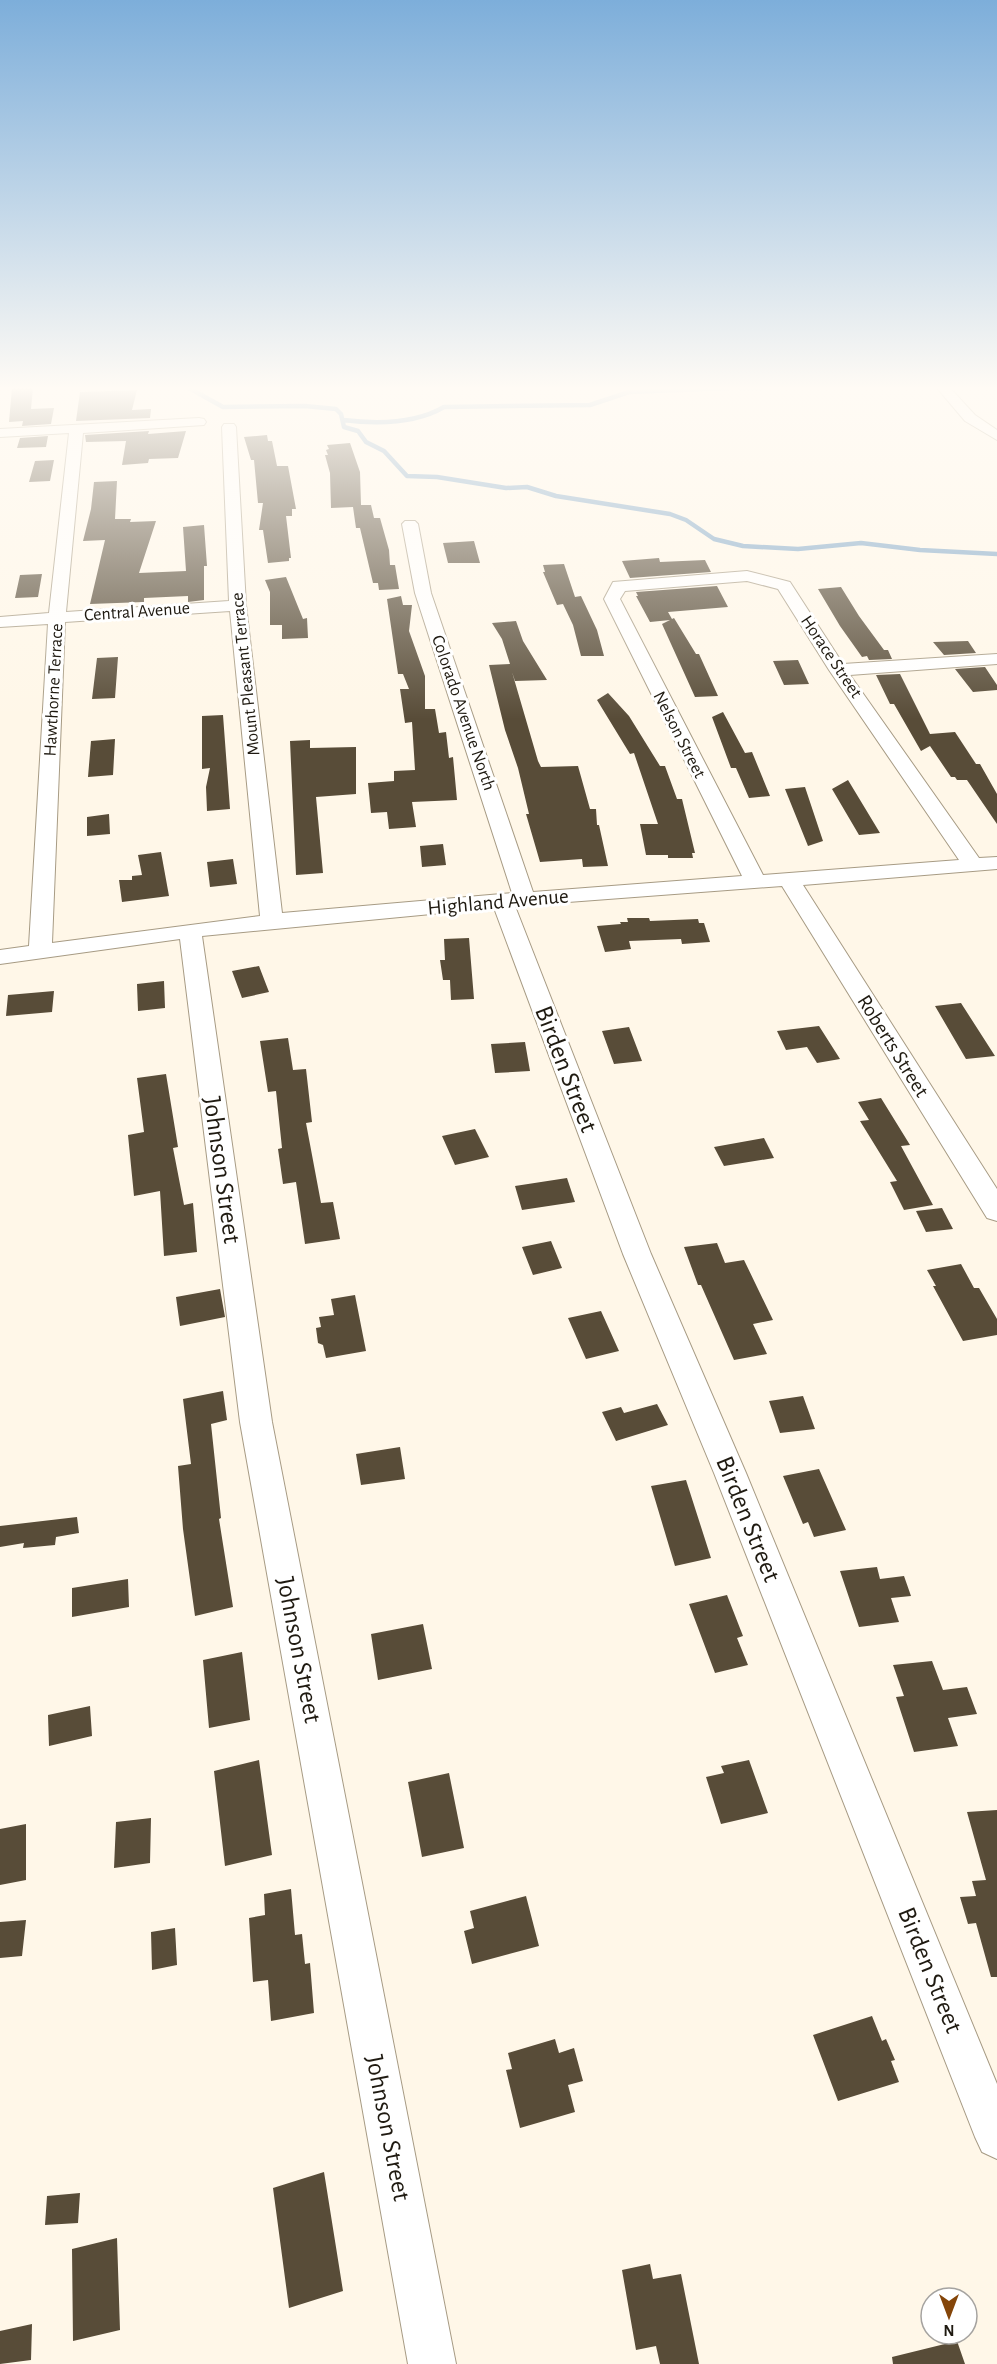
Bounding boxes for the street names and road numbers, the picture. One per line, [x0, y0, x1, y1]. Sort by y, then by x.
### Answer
street label: Mount Pleasant Terrace [228, 592, 264, 756]
street label: Central Avenue [83, 599, 191, 625]
street label: Horace Street [797, 613, 865, 702]
street label: Hawthorne Terrace [42, 623, 66, 757]
street label: Colorado Avenue North [428, 633, 498, 793]
street label: Nelson Street [649, 689, 709, 781]
street label: Highland Avenue [427, 885, 569, 919]
street label: Roberts Street [853, 991, 933, 1101]
street label: Birden Street [530, 1002, 602, 1136]
street label: Johnson Street [199, 1095, 245, 1245]
street label: Birden Street [711, 1452, 785, 1586]
street label: Johnson Street [272, 1575, 326, 1725]
street label: Birden Street [893, 1903, 967, 2037]
street label: Johnson Street [361, 2053, 415, 2203]

